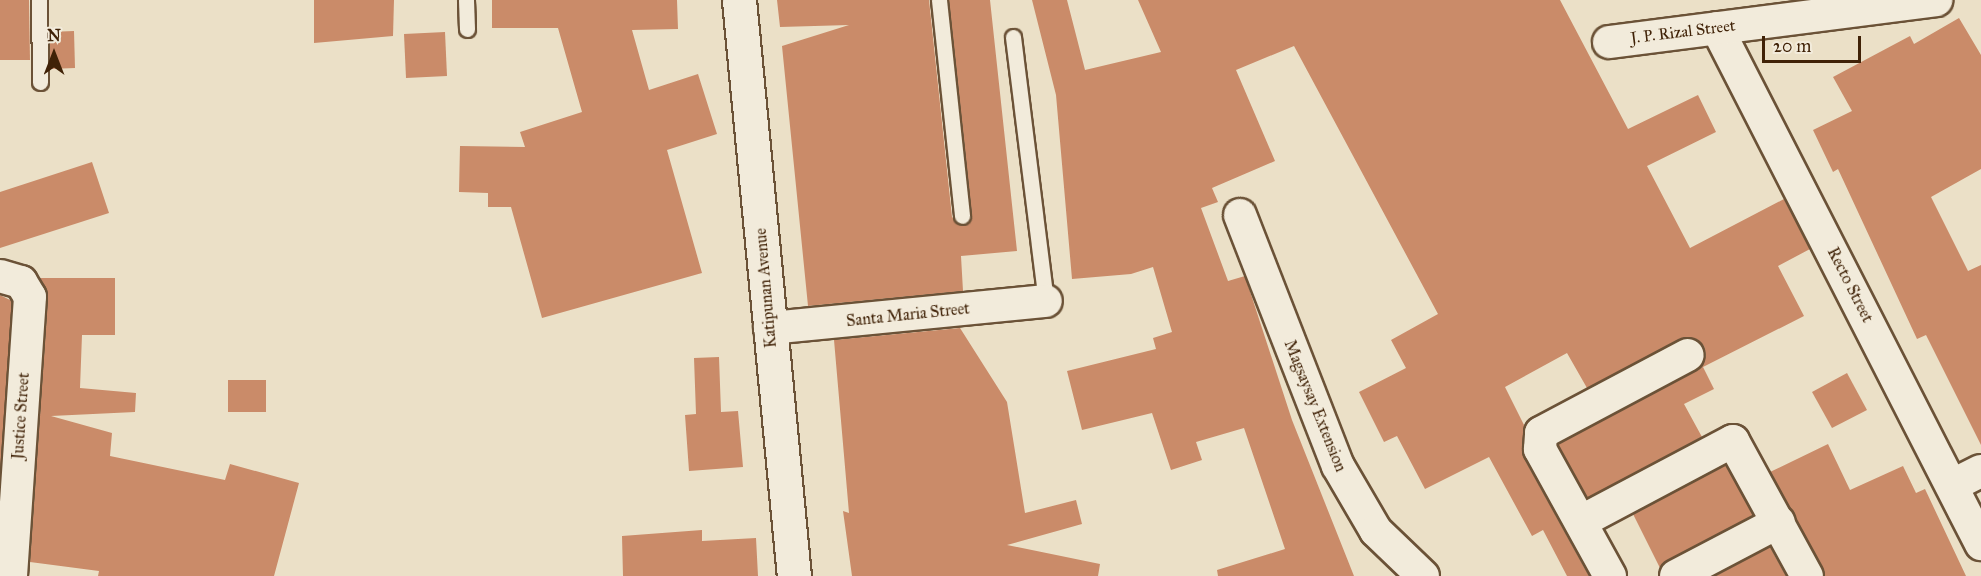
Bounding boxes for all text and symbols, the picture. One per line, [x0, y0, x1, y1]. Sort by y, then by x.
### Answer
street label: J. P. Rizal Street [1630, 16, 1736, 48]
north arrow [24, 24, 84, 84]
scale bar [1765, 24, 1864, 62]
text: N [47, 26, 61, 45]
text: 20 m [1773, 35, 1811, 57]
street label: Katipunan Avenue [751, 227, 781, 349]
street label: Recto Street [1823, 244, 1877, 326]
street label: Santa Maria Street [845, 299, 971, 331]
street label: Magsaysay Extension [1280, 337, 1350, 475]
street label: Justice Street [8, 372, 34, 460]

